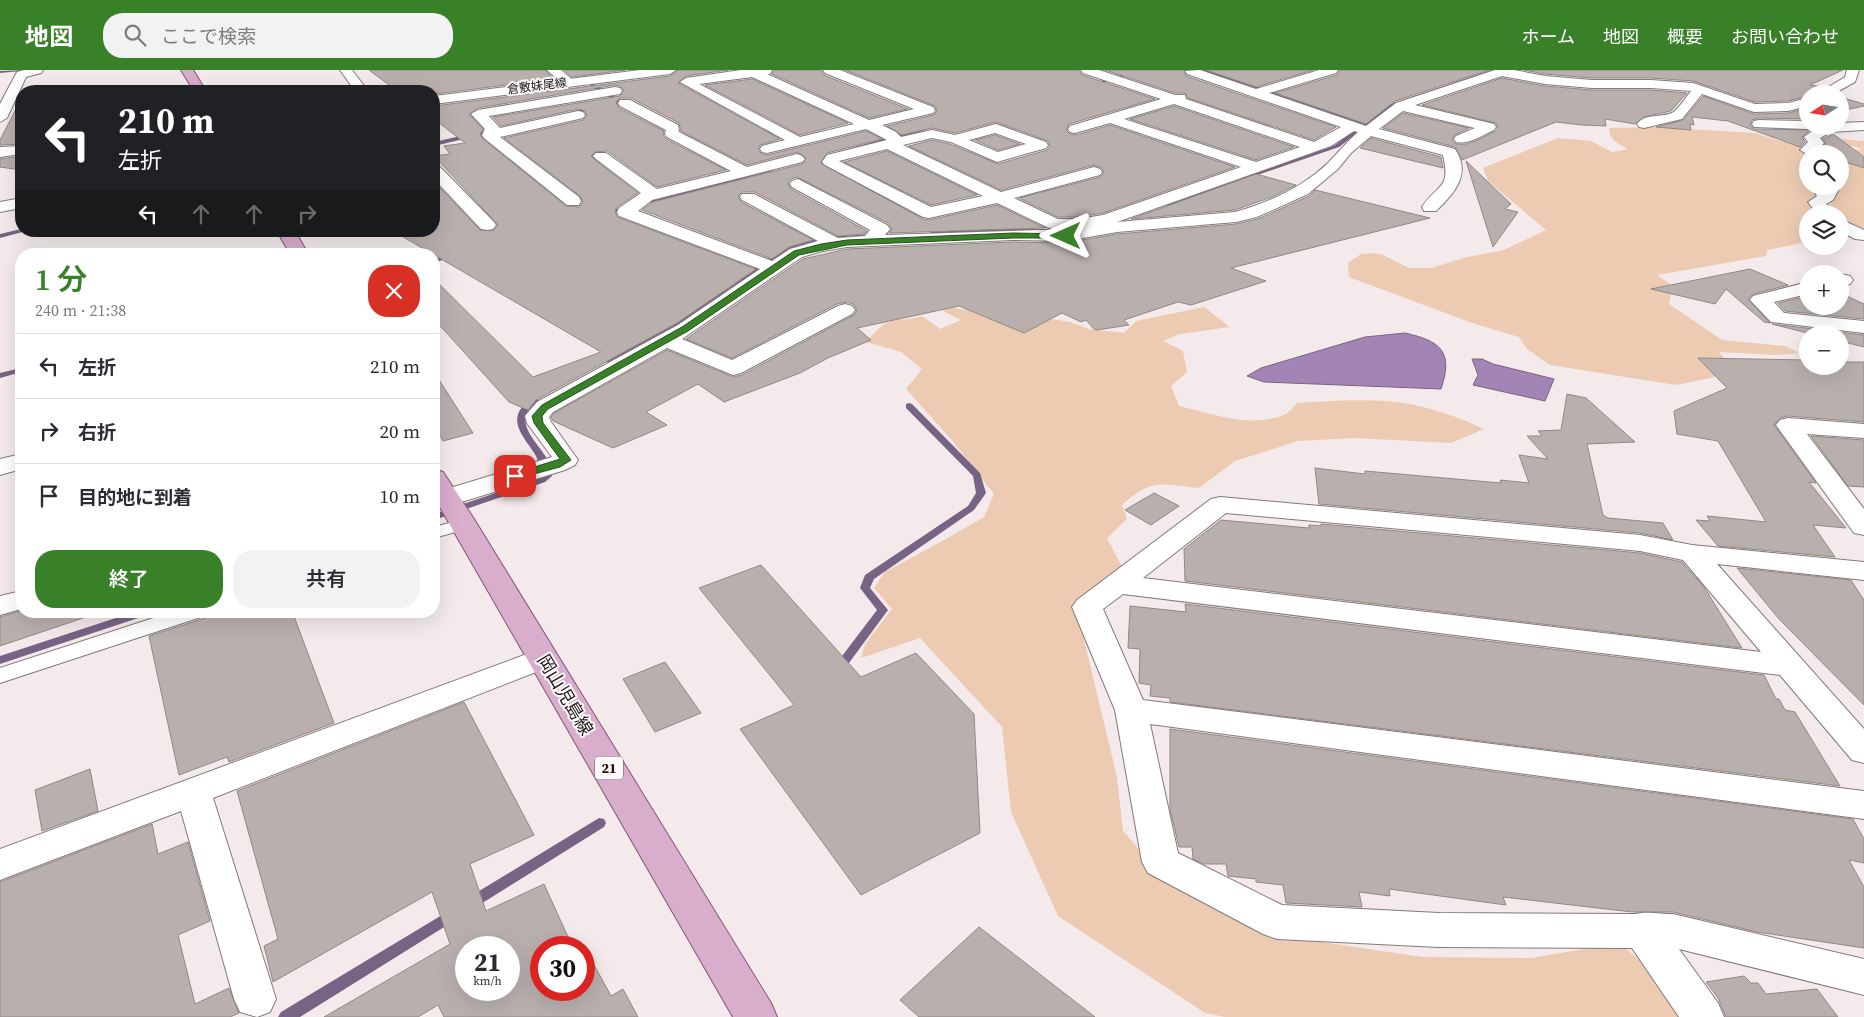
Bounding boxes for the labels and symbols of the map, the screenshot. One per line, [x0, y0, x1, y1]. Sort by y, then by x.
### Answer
street label: 倉敷妹尾線 [506, 74, 568, 98]
north arrow [1799, 85, 1849, 135]
position arrow [1039, 209, 1091, 261]
pin [494, 455, 536, 497]
street label: 岡山児島線 [532, 650, 599, 740]
road number: 21 [595, 756, 623, 780]
speed limit sign: 30 [530, 936, 595, 1001]

